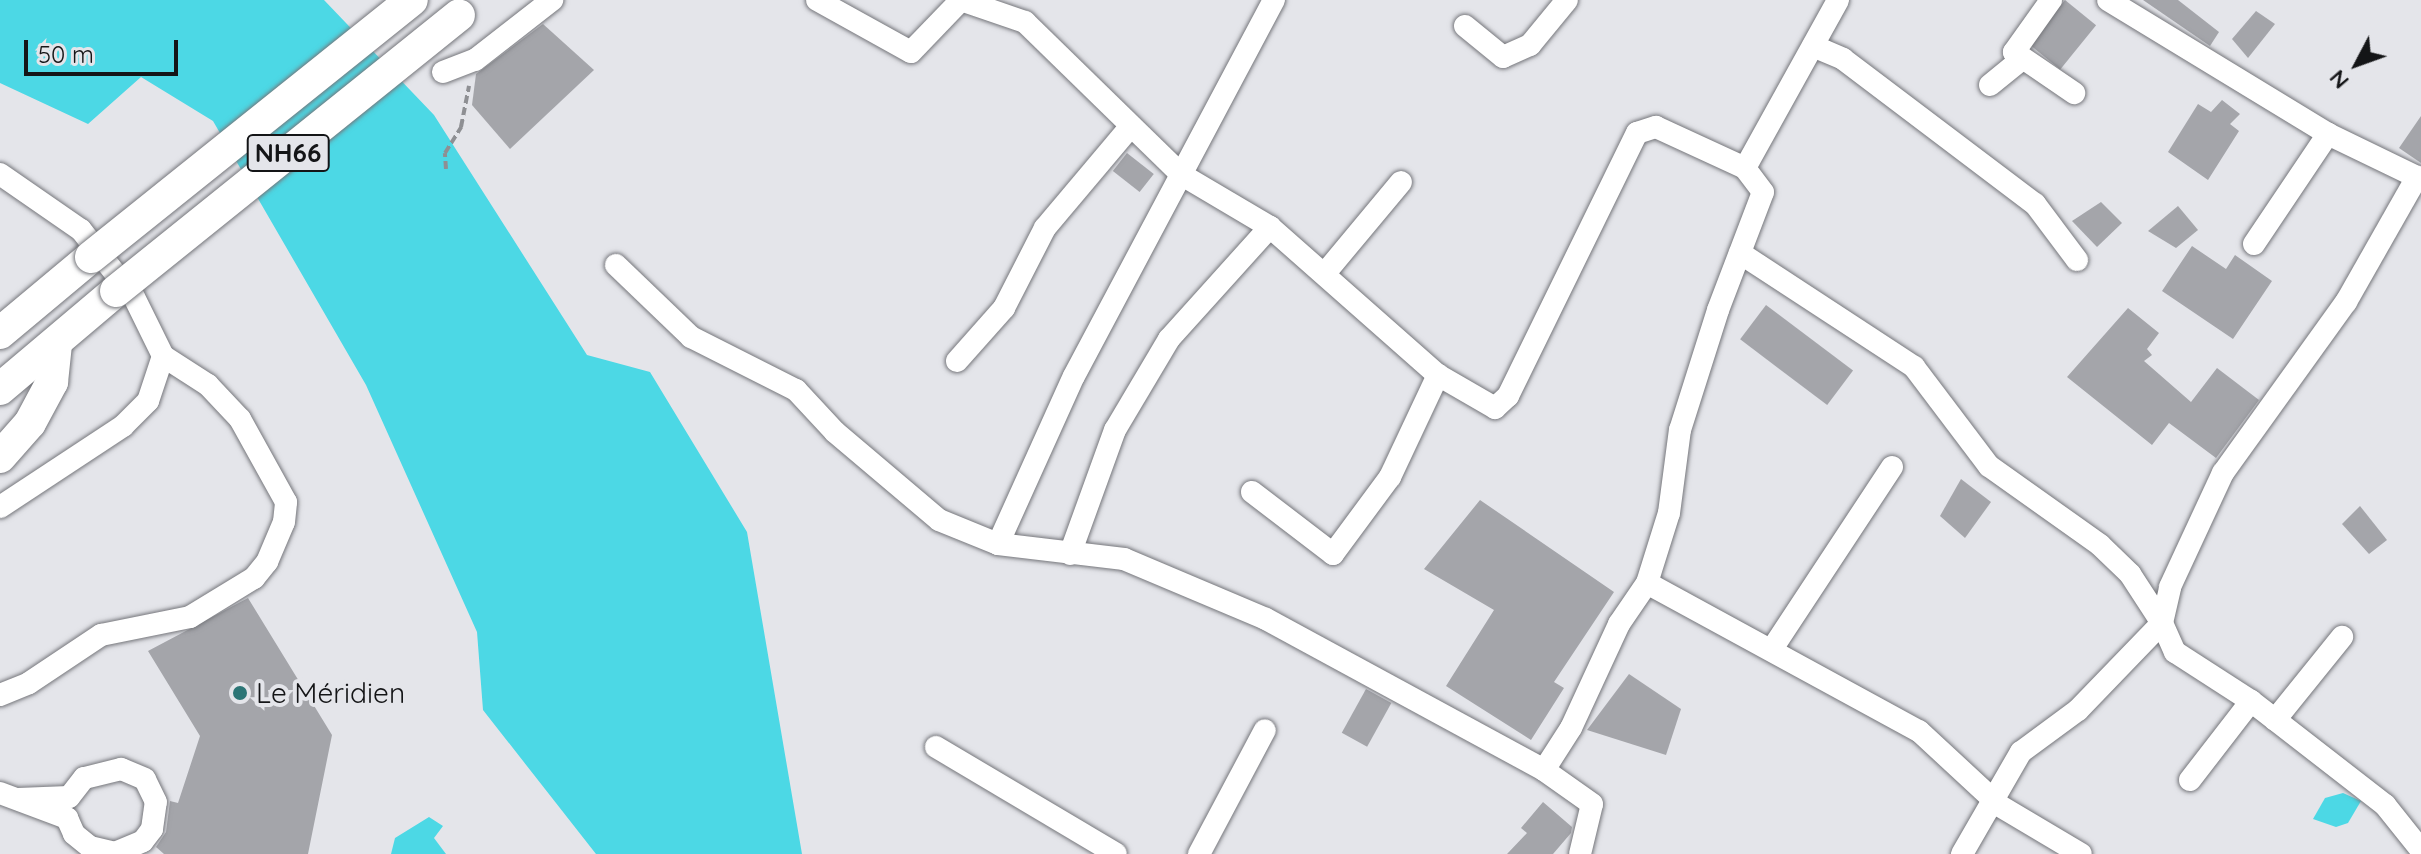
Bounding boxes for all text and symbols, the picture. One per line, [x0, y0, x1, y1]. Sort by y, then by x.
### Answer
scale bar [28, 24, 182, 74]
north arrow [2317, 24, 2397, 104]
text: 50 m [38, 39, 94, 69]
text: N [2323, 64, 2355, 95]
road number: NH66 [246, 131, 330, 175]
place label: Le Méridien [256, 676, 405, 710]
marker: Le Méridien [231, 684, 249, 702]

